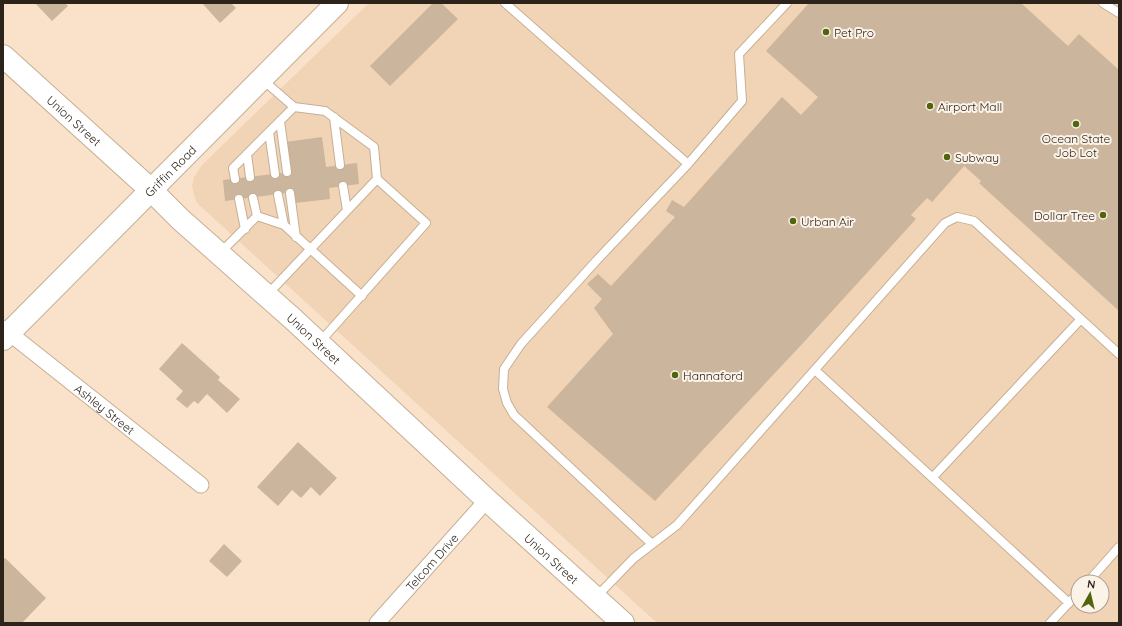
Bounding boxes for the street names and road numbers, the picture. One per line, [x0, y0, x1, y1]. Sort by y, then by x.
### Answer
street label: Union Street [44, 92, 105, 149]
street label: Griffin Road [141, 142, 199, 200]
street label: Union Street [284, 310, 344, 367]
street label: Ashley Street [72, 380, 138, 437]
street label: Telcom Drive [402, 530, 461, 594]
street label: Union Street [521, 530, 582, 587]

